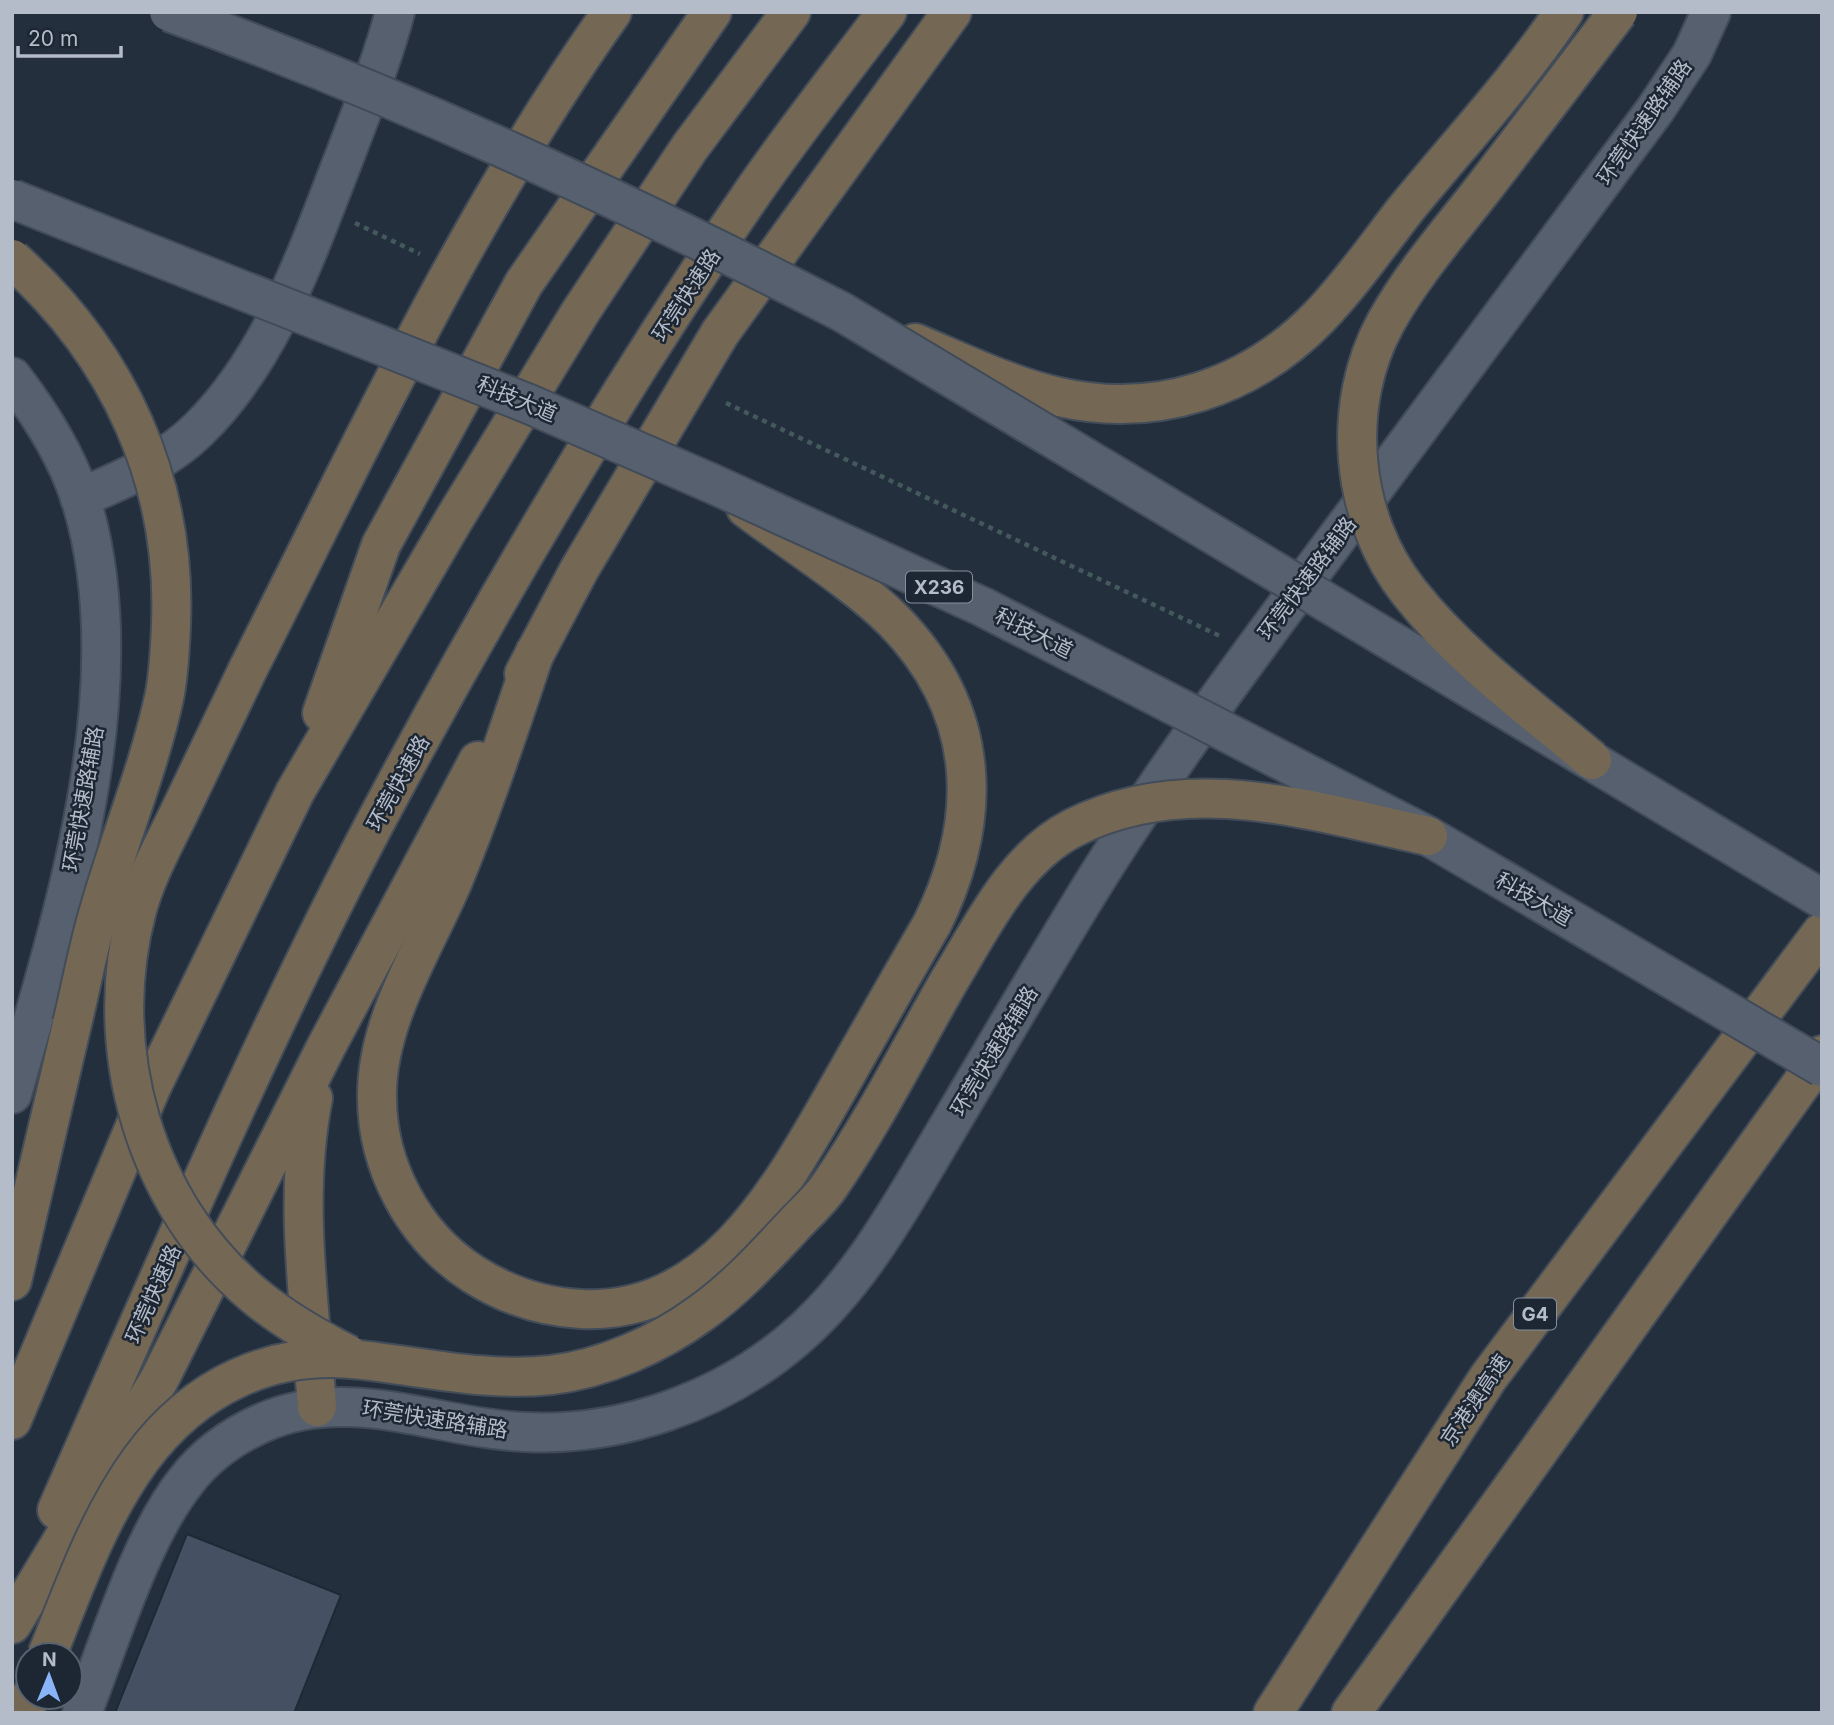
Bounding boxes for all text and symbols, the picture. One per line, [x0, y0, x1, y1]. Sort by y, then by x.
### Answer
scale bar [18, 14, 121, 58]
text: 20 m [28, 26, 78, 51]
street label: 环莞快速路辅路 [1592, 55, 1696, 189]
street label: 环莞快速路 [647, 244, 725, 346]
street label: 科技大道 [473, 371, 561, 427]
street label: 环莞快速路辅路 [1253, 512, 1361, 644]
road number: X236 [906, 572, 972, 602]
street label: 科技大道 [991, 603, 1077, 663]
street label: 环莞快速路辅路 [58, 724, 108, 874]
street label: 环莞快速路 [362, 731, 434, 835]
street label: 科技大道 [1491, 867, 1577, 931]
street label: 环莞快速路辅路 [945, 982, 1043, 1120]
street label: 环莞快速路 [120, 1241, 186, 1347]
road number: G4 [1514, 1298, 1556, 1330]
street label: 京港澳高速 [1435, 1349, 1515, 1451]
street label: 环莞快速路辅路 [360, 1395, 510, 1443]
north arrow [14, 1641, 84, 1711]
text: N [42, 1648, 57, 1671]

